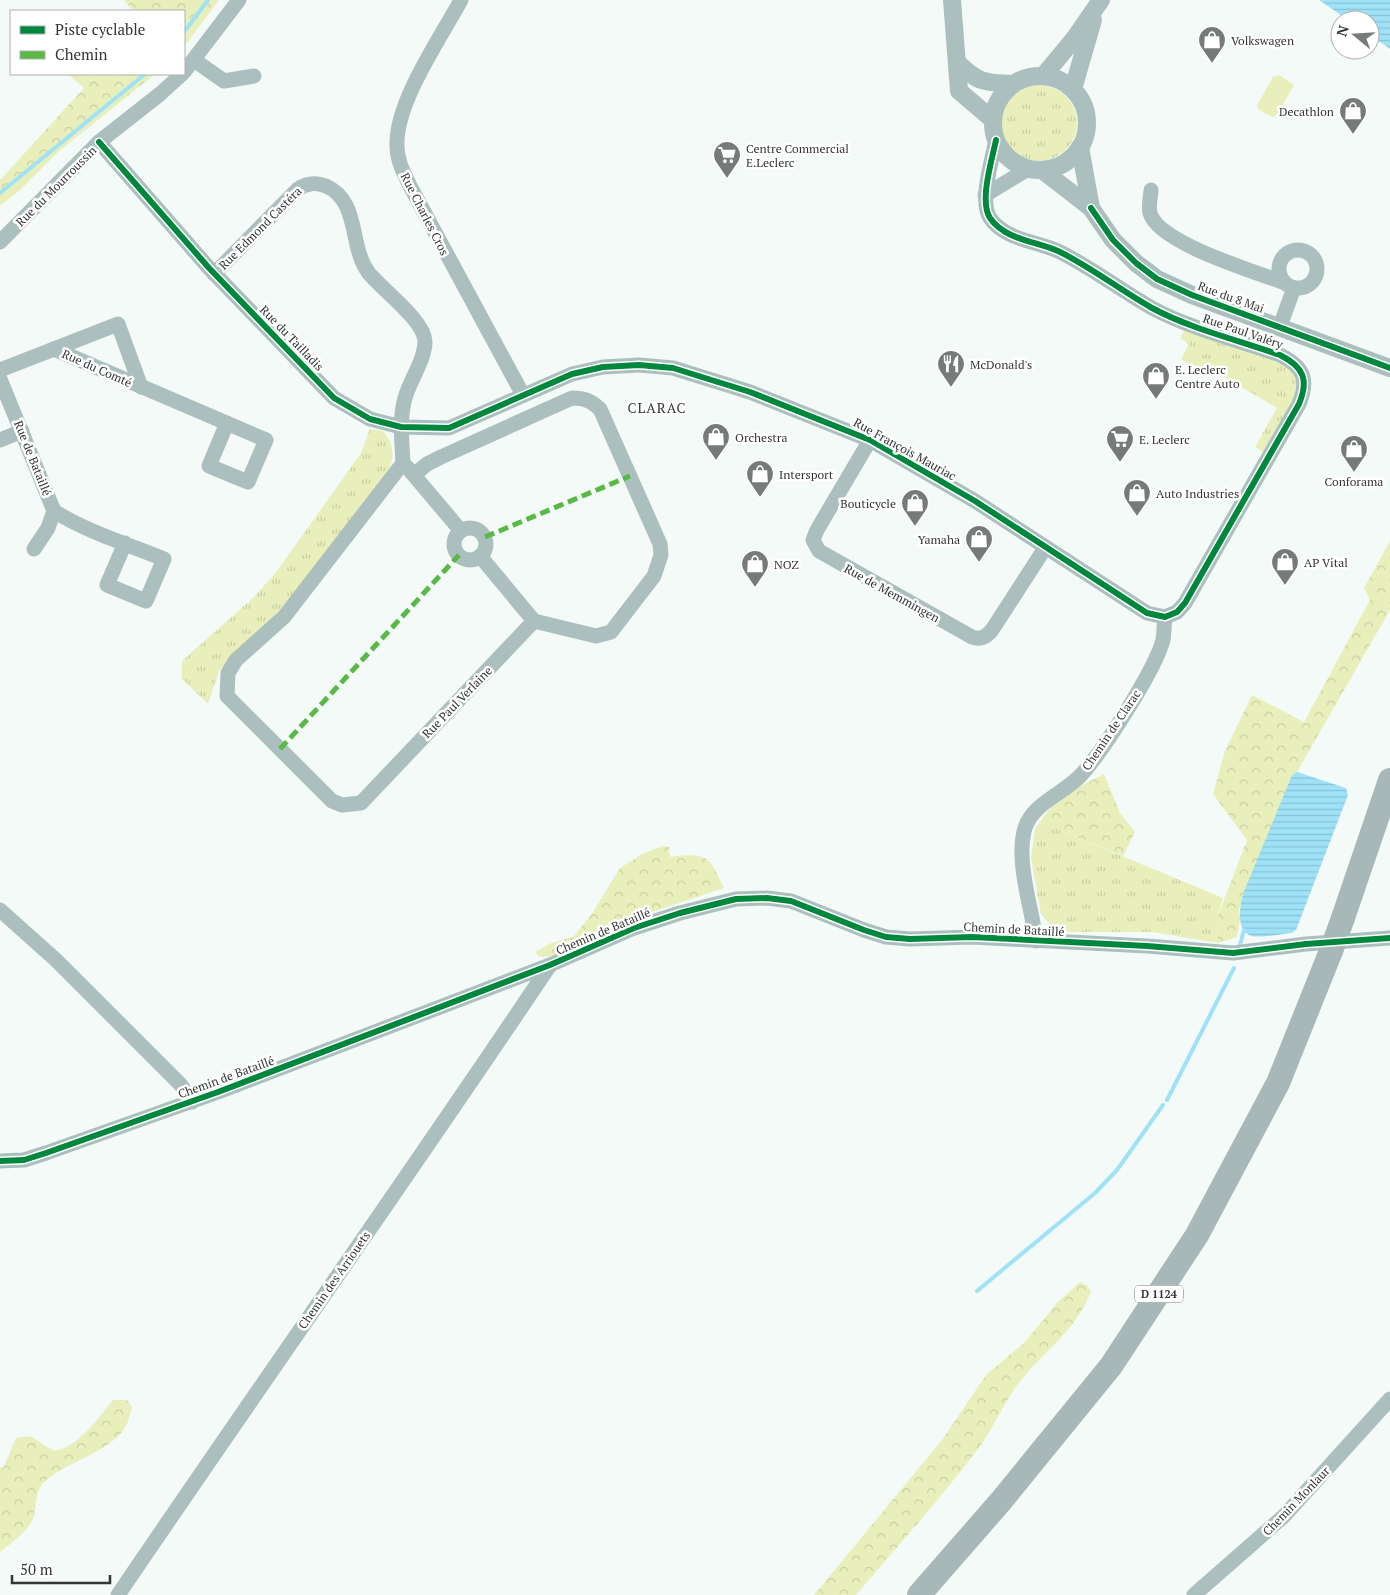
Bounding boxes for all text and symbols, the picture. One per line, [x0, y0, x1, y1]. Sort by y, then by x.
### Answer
legend [10, 10, 185, 75]
north arrow [1330, 10, 1380, 60]
text: Piste cyclable [55, 19, 145, 39]
text: N [1331, 22, 1353, 39]
shop icon: Volkswagen [1197, 25, 1227, 64]
place label: Volkswagen [1231, 33, 1294, 48]
text: Chemin [55, 44, 107, 64]
shop icon: Decathlon [1338, 96, 1368, 135]
place label: Decathlon [1279, 104, 1334, 119]
supermarket icon: Centre Commercial E.Leclerc [712, 140, 742, 179]
place label: Centre Commercial E.Leclerc [746, 141, 849, 170]
street label: Rue du Mourroussin [13, 143, 99, 229]
street label: Rue Charles Cros [398, 170, 452, 258]
street label: Rue Edmond Castéra [215, 183, 305, 273]
street label: Rue du 8 Mai [1196, 278, 1267, 316]
street label: Rue du Tailladis [257, 302, 327, 374]
street label: Rue Paul Valéry [1201, 310, 1286, 352]
street label: Rue du Comté [60, 346, 134, 390]
restaurant icon: McDonald's [936, 349, 966, 388]
place label: McDonald's [970, 357, 1032, 372]
shop icon: E. Leclerc Centre Auto [1141, 361, 1171, 400]
place label: E. Leclerc Centre Auto [1175, 362, 1240, 391]
district label: CLARAC [627, 398, 687, 417]
street label: Rue François Mauriac [851, 415, 959, 484]
street label: Rue de Bataillé [11, 418, 55, 498]
shop icon: Orchestra [701, 422, 731, 461]
supermarket icon: E. Leclerc [1105, 424, 1135, 463]
place label: Orchestra [735, 430, 787, 445]
place label: E. Leclerc [1139, 432, 1190, 447]
shop icon: Conforama [1339, 434, 1369, 473]
shop icon: Intersport [745, 459, 775, 498]
place label: Intersport [779, 467, 834, 482]
place label: Conforama [1325, 474, 1383, 489]
shop icon: Auto Industries [1122, 478, 1152, 517]
place label: Auto Industries [1156, 486, 1239, 501]
shop icon: Bouticycle [900, 488, 930, 527]
place label: Bouticycle [840, 496, 896, 511]
shop icon: Yamaha [964, 524, 994, 563]
place label: Yamaha [918, 532, 960, 547]
shop icon: AP Vital [1270, 547, 1300, 586]
shop icon: NOZ [740, 549, 770, 588]
place label: AP Vital [1304, 555, 1348, 570]
place label: NOZ [774, 557, 799, 572]
street label: Rue de Memmingen [842, 561, 942, 625]
street label: Rue Paul Verlaine [419, 663, 495, 741]
street label: Chemin de Clarac [1078, 686, 1144, 773]
street label: Chemin de Bataillé [553, 904, 653, 958]
street label: Chemin de Bataillé [963, 919, 1065, 939]
street label: Chemin de Bataillé [176, 1053, 276, 1101]
street label: Chemin des Arriouets [295, 1228, 373, 1332]
road number: D 1124 [1135, 1286, 1183, 1302]
street label: Chemin Monlaur [1259, 1463, 1333, 1539]
scale bar [12, 1552, 110, 1584]
text: 50 m [20, 1559, 53, 1579]

